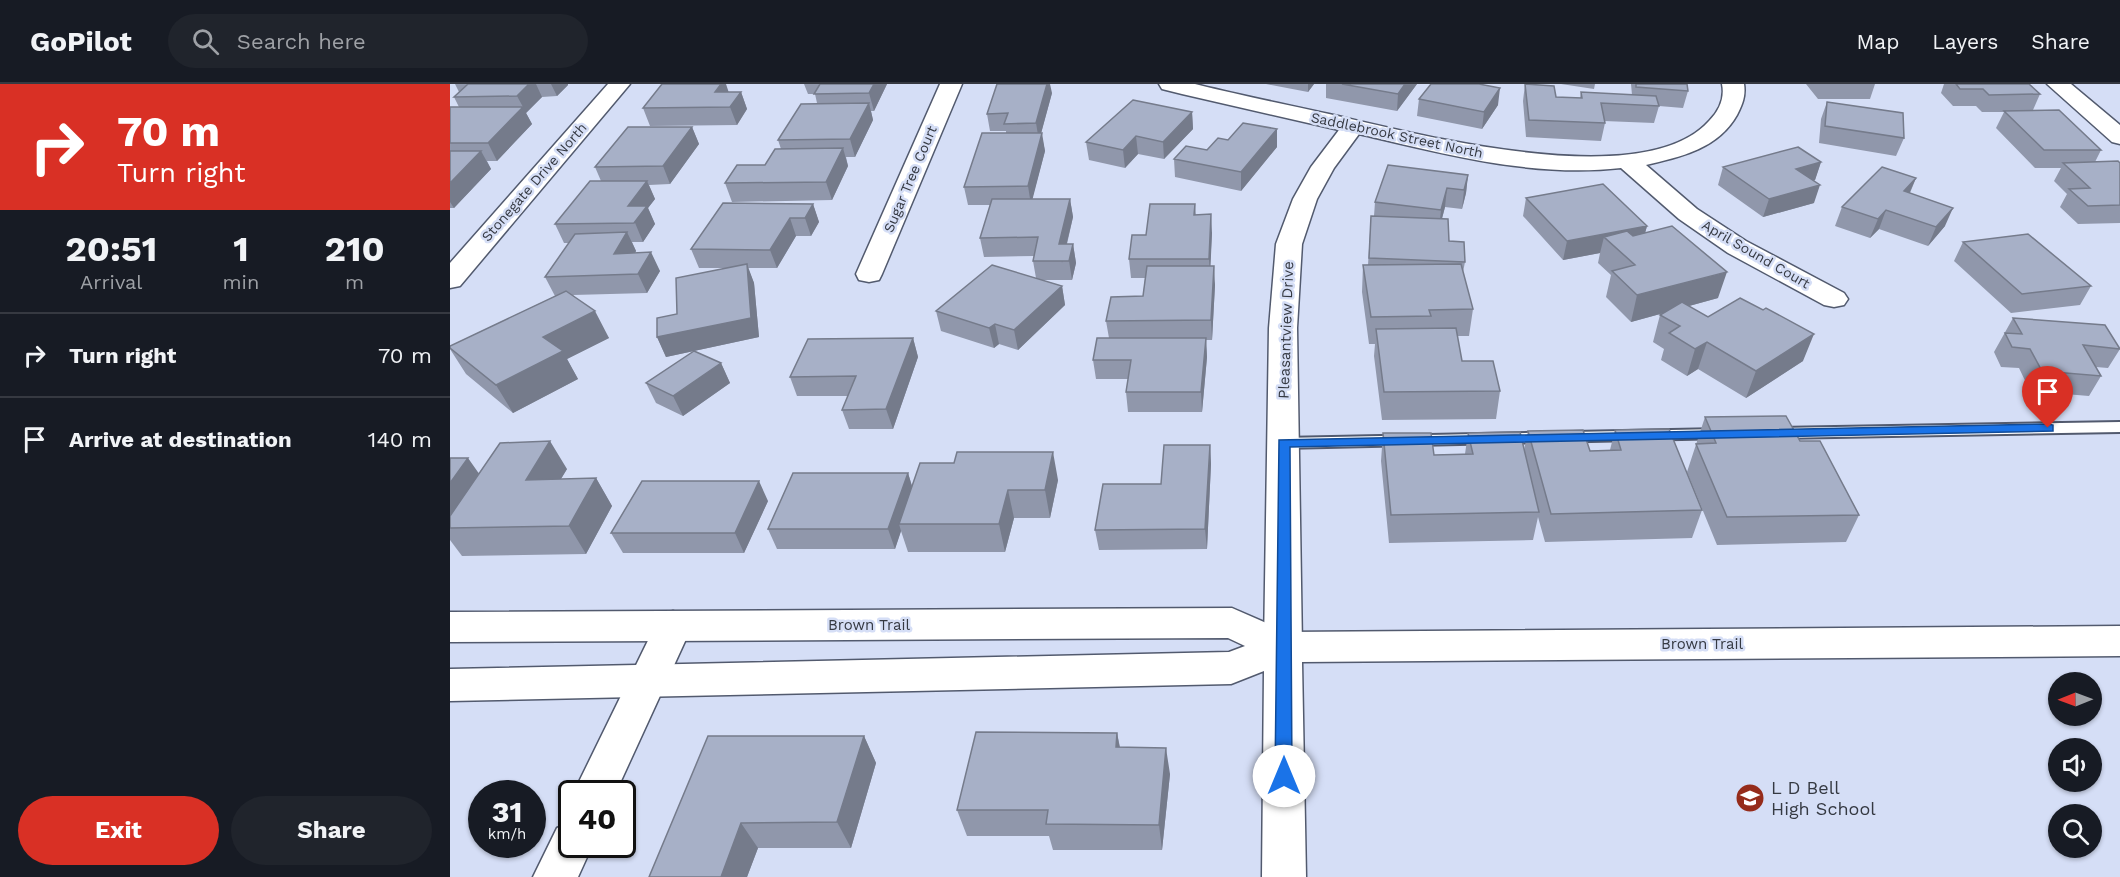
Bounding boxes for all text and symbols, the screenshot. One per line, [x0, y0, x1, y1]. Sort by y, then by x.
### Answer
search box [168, 14, 588, 68]
text: GoPilot [30, 25, 132, 58]
icon: search [189, 25, 222, 58]
text: Search here [237, 29, 366, 54]
text: Map [1856, 29, 1899, 54]
text: Layers [1932, 29, 1998, 54]
text: Share [2031, 29, 2090, 54]
text: 70 m [117, 107, 220, 156]
icon: right [18, 108, 96, 186]
street label: Saddlebrook Street North [1310, 109, 1484, 161]
street label: Stonegate Drive North [478, 119, 590, 245]
street label: Sugar Tree Court [880, 123, 940, 235]
text: Turn right [117, 157, 246, 189]
street label: April Sound Court [1699, 217, 1813, 292]
text: 20:51 [65, 228, 157, 270]
text: 1 [233, 228, 249, 270]
text: 210 [325, 228, 385, 270]
street label: Pleasantview Drive [1275, 261, 1297, 399]
text: Arrival [80, 270, 142, 294]
text: min [223, 270, 259, 294]
text: m [345, 270, 364, 294]
icon: right [18, 339, 51, 372]
text: Turn right [69, 343, 176, 368]
text: 70 m [378, 343, 432, 368]
pin [2022, 366, 2073, 428]
icon: arrive [2031, 375, 2064, 408]
icon: arrive [18, 423, 51, 456]
text: Arrive at destination [69, 427, 292, 452]
text: 140 m [368, 427, 432, 452]
street label: Brown Trail [828, 616, 910, 634]
street label: Brown Trail [1661, 635, 1743, 653]
north arrow [2048, 672, 2102, 726]
map controls [2048, 672, 2102, 858]
button: sound [2048, 738, 2102, 792]
position arrow [1252, 744, 1316, 808]
place label: L D Bell High School [1771, 777, 1876, 819]
speed limit sign: 40 [558, 780, 636, 858]
school or university icon: L D Bell High School [1734, 782, 1766, 814]
text: 31 [492, 794, 522, 829]
button: Exit [18, 796, 219, 865]
button: Share [231, 796, 432, 865]
button: search [2048, 804, 2102, 858]
text: km/h [488, 825, 526, 843]

